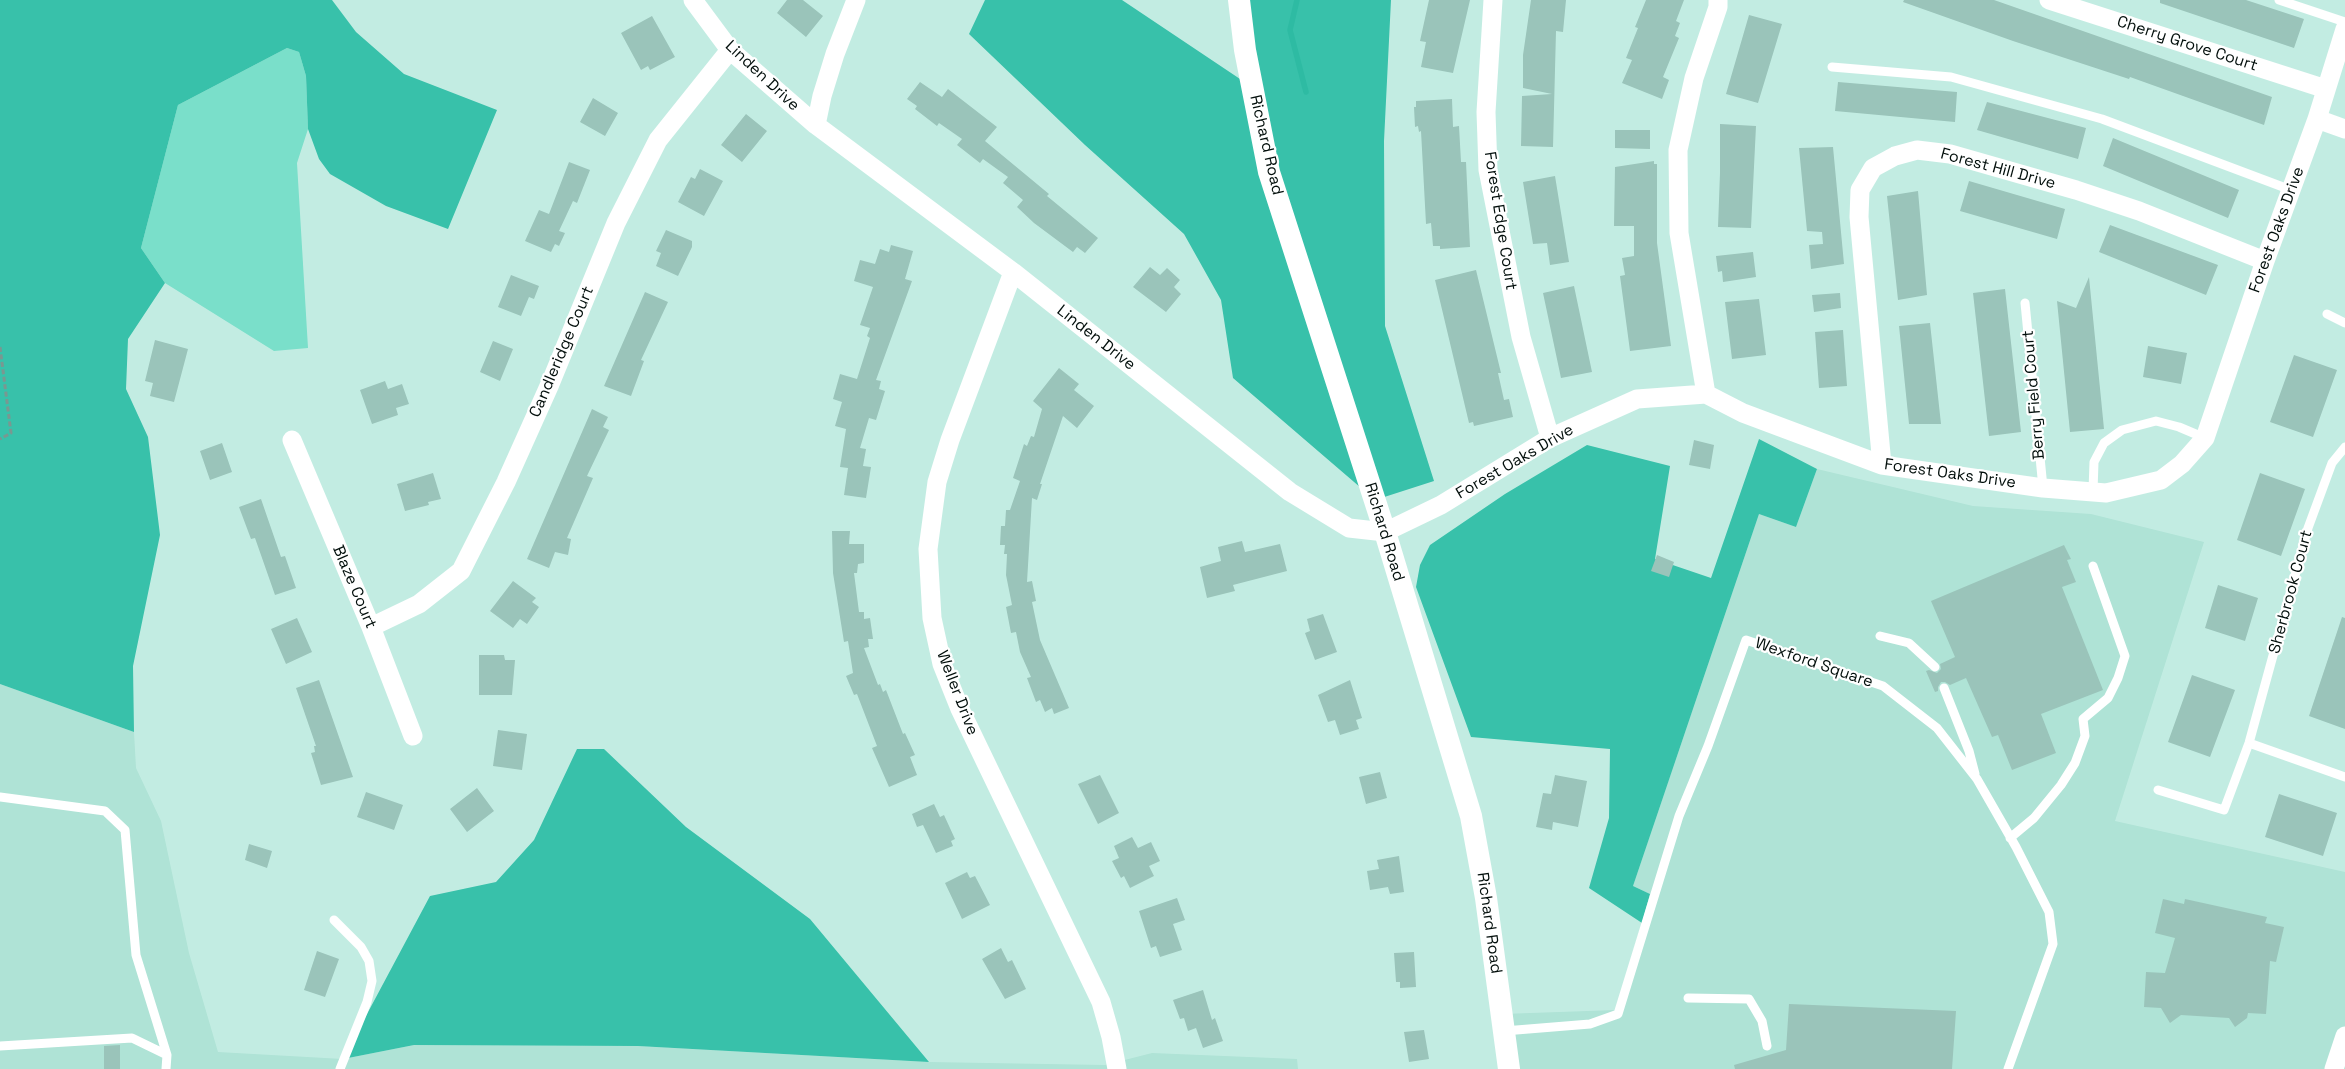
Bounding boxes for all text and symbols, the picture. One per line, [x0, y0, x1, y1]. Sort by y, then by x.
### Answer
street label: Cherry Grove Court [2114, 12, 2260, 76]
street label: Linden Drive [721, 37, 803, 115]
street label: Richard Road [1245, 93, 1287, 197]
street label: Forest Hill Drive [1938, 144, 2058, 194]
street label: Forest Edge Court [1480, 150, 1520, 292]
street label: Forest Oaks Drive [2245, 164, 2309, 296]
street label: Candleridge Court [526, 284, 598, 420]
street label: Linden Drive [1053, 301, 1139, 375]
street label: Berry Field Court [2019, 330, 2049, 460]
street label: Forest Oaks Drive [1453, 421, 1577, 503]
street label: Forest Oaks Drive [1883, 455, 2017, 493]
street label: Richard Road [1360, 480, 1408, 584]
street label: Sherbrook Court [2265, 528, 2317, 656]
street label: Blaze Court [328, 542, 380, 632]
street label: Wexford Square [1753, 634, 1875, 692]
street label: Weller Drive [932, 648, 982, 738]
street label: Richard Road [1472, 871, 1506, 975]

